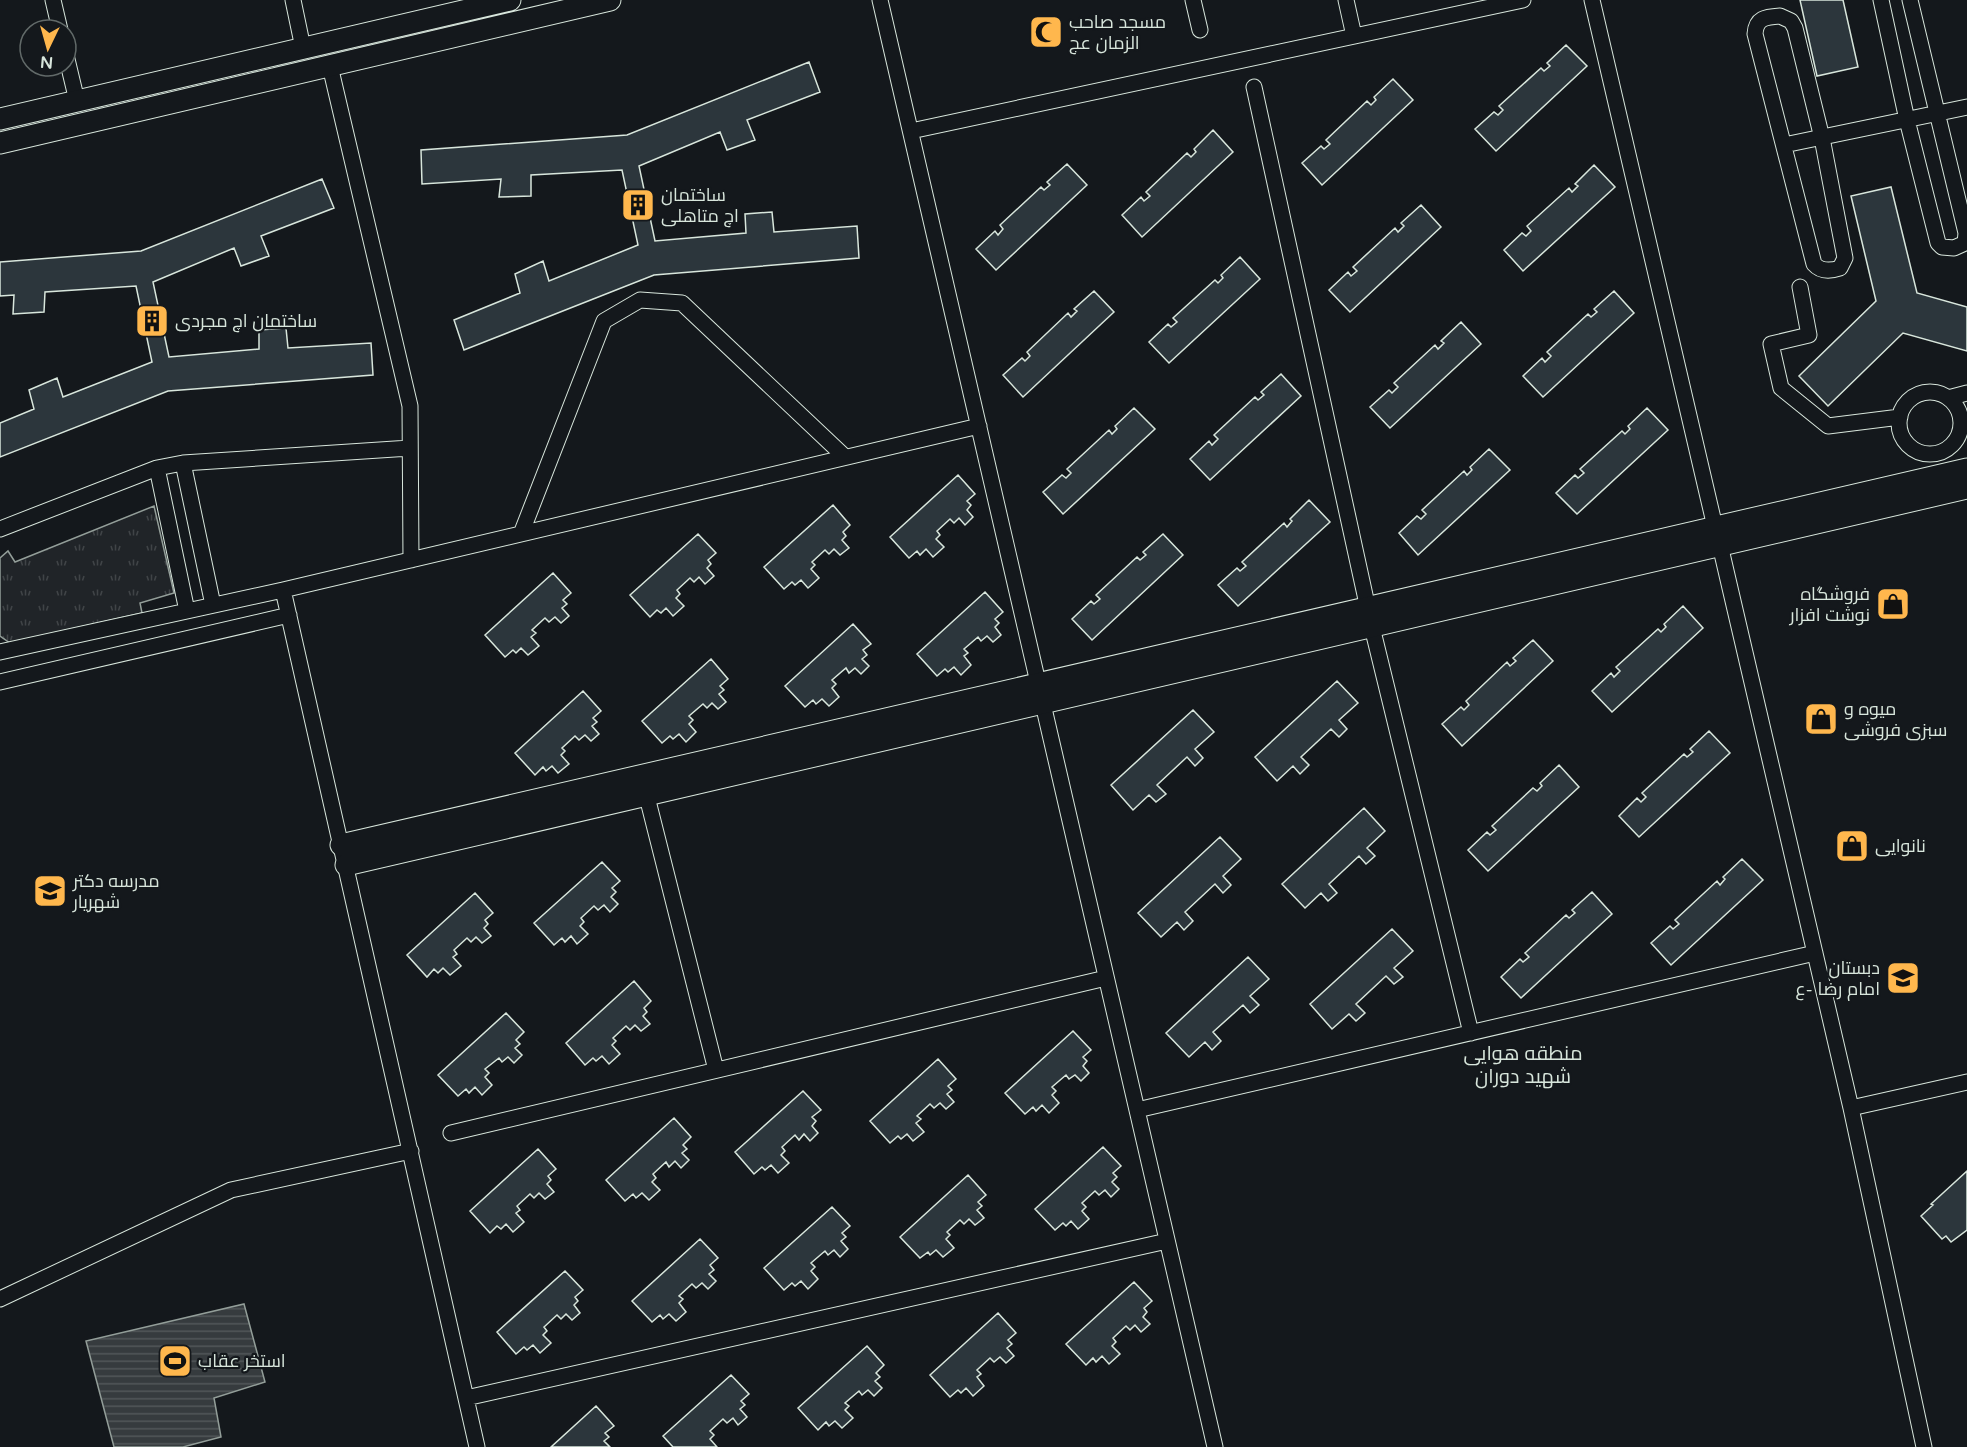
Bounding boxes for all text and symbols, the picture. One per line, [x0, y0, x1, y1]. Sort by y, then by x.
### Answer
place label: مسجد صاحب الزمان عج [1069, 11, 1166, 55]
mosque icon: مسجد صاحب الزمان عج [1028, 14, 1064, 50]
north arrow [18, 18, 78, 78]
text: N [40, 51, 54, 72]
place label: ساختمان اچ متاهلی [661, 184, 739, 228]
building icon: ساختمان اچ متاهلی [620, 187, 656, 223]
building icon: ساختمان اچ مجردی [134, 303, 170, 339]
place label: ساختمان اچ مجردی [175, 310, 317, 333]
place label: فروشگاه نوشت افزار [1789, 583, 1870, 626]
shop icon: فروشگاه نوشت افزار [1875, 586, 1911, 622]
place label: میوه و سبزی فروشی [1844, 698, 1947, 741]
shop icon: میوه و سبزی فروشی [1803, 701, 1839, 737]
shop icon: نانوایی [1834, 828, 1870, 864]
place label: نانوایی [1875, 835, 1926, 857]
place label: مدرسه دکتر شهریار [72, 870, 160, 913]
school or university icon: مدرسه دکتر شهریار [32, 873, 68, 909]
place label: دبستان امام رضا -ع [1796, 957, 1880, 1001]
school or university icon: دبستان امام رضا -ع [1885, 960, 1921, 996]
district label: منطقه هوایی شهید دوران [1463, 1042, 1583, 1089]
sports icon: استخر عقاب [157, 1343, 193, 1379]
place label: استخر عقاب [198, 1350, 286, 1372]

